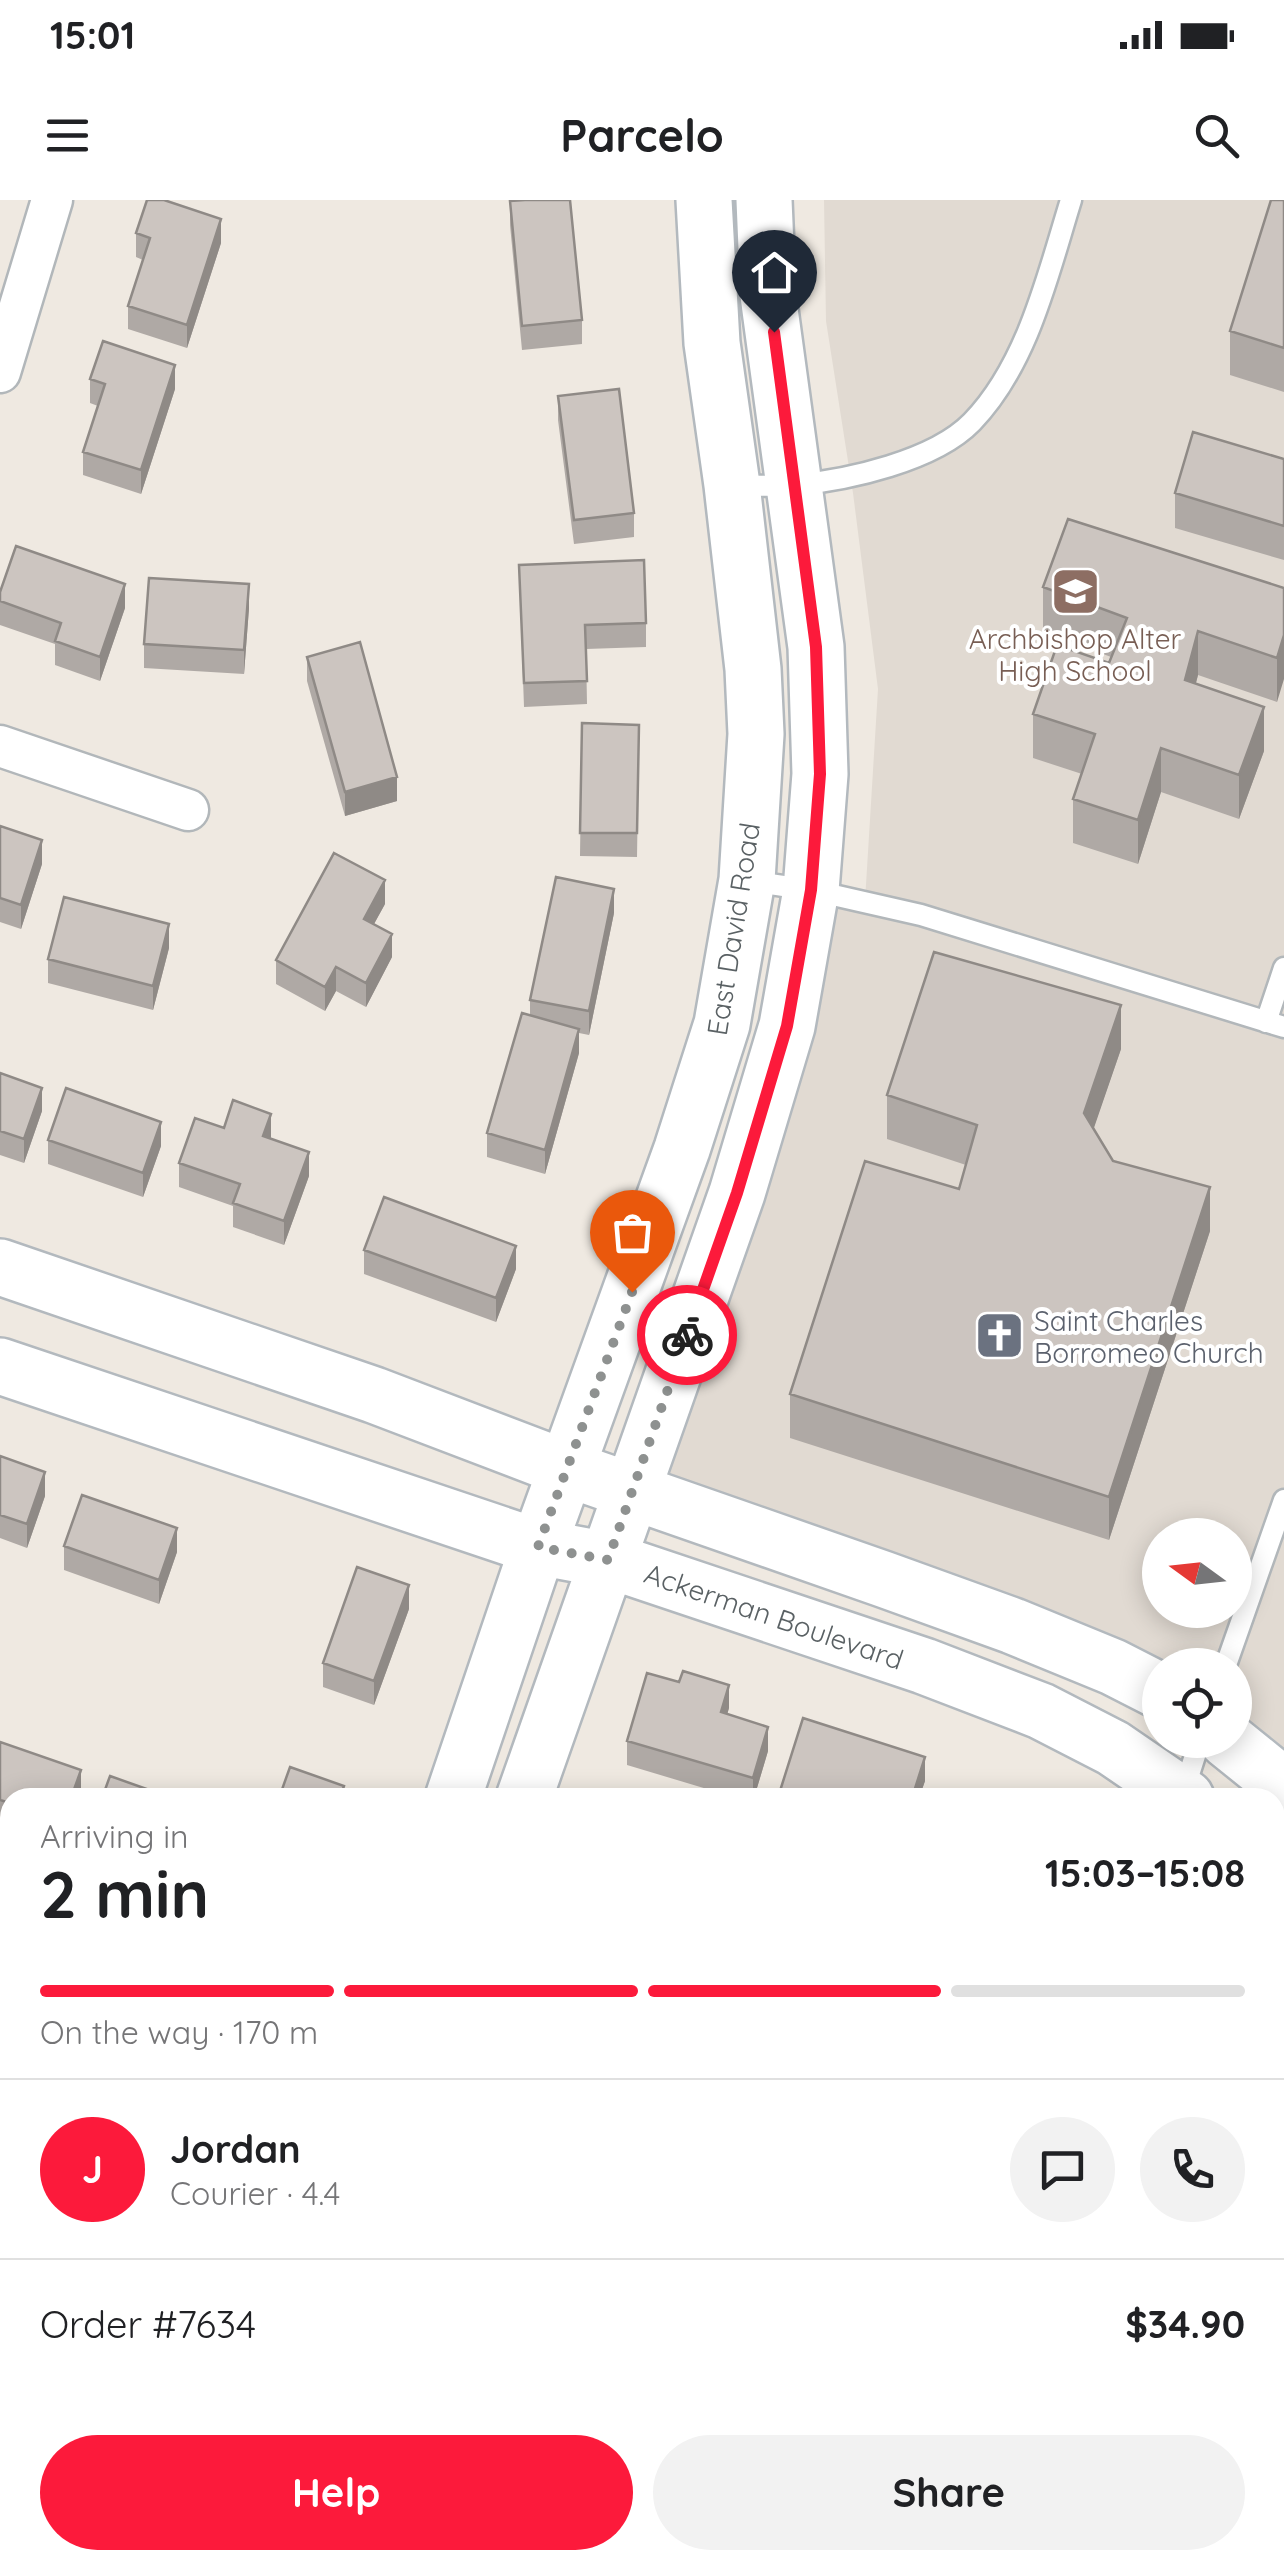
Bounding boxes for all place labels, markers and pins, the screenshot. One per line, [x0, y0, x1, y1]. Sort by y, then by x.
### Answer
pin [732, 230, 817, 333]
school or university icon: Archbishop Alter High School [1049, 565, 1101, 617]
place label: Archbishop Alter High School [969, 621, 1182, 688]
pin [590, 1190, 675, 1293]
place label: Saint Charles Borromeo Church [1034, 1303, 1264, 1370]
church icon: Saint Charles Borromeo Church [973, 1310, 1025, 1362]

